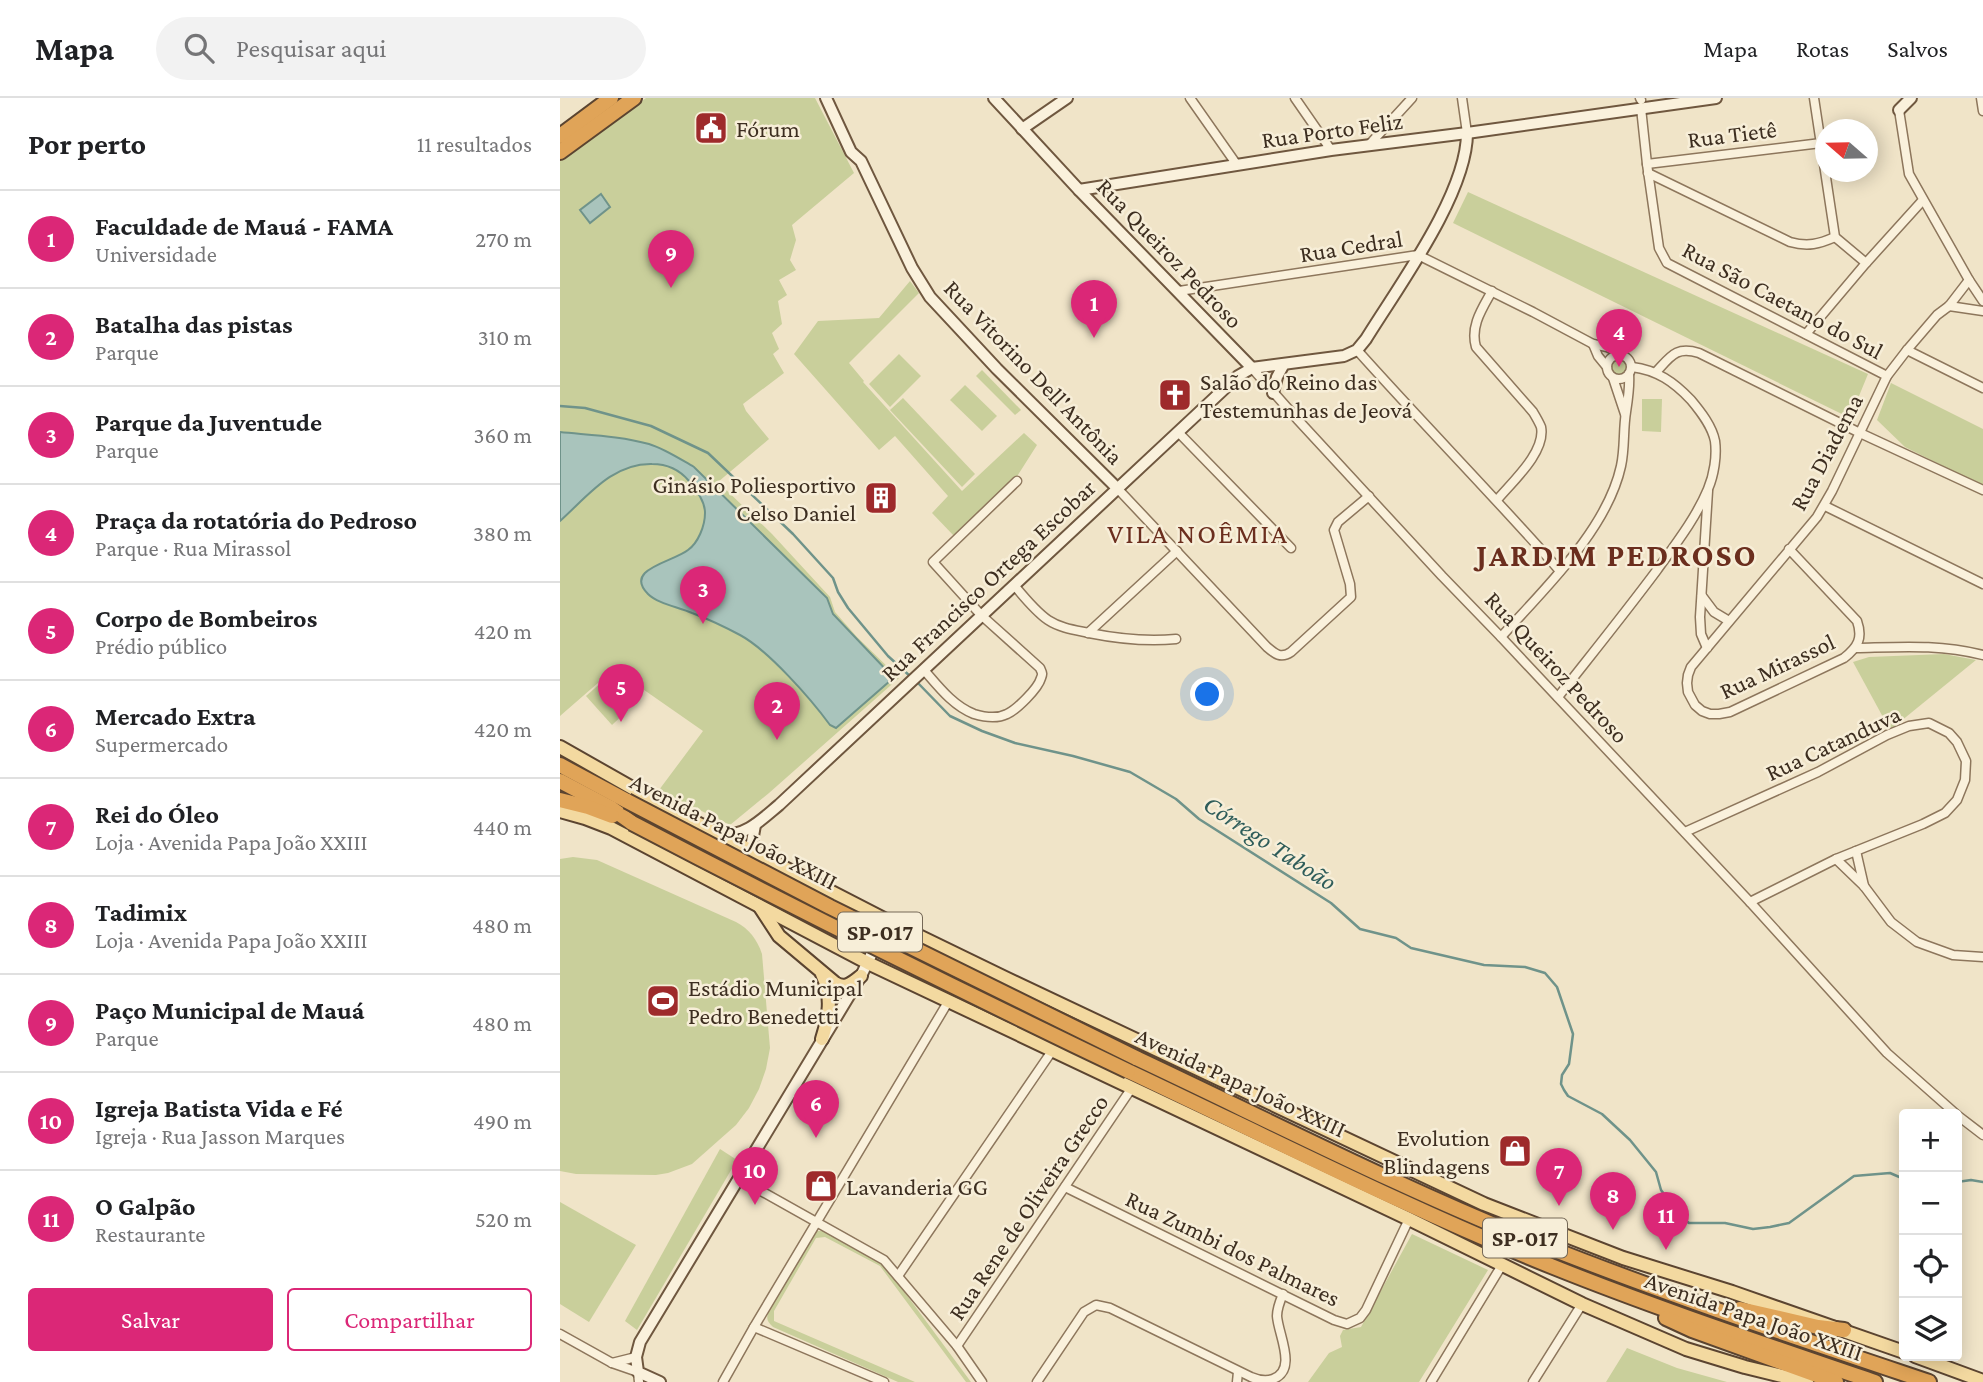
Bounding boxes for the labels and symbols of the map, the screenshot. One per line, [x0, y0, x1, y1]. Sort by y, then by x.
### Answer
street label: Rua Porto Feliz [1260, 107, 1404, 153]
public building icon: Fórum [692, 109, 730, 147]
place label: Fórum [736, 115, 800, 142]
street label: Rua Tietê [1686, 115, 1778, 153]
north arrow [1815, 119, 1878, 182]
street label: Rua Queiroz Pedroso [1092, 173, 1248, 333]
street label: Rua Cedral [1298, 225, 1404, 267]
pin: 9 [648, 230, 694, 288]
street label: Rua São Caetano do Sul [1678, 236, 1888, 364]
street label: Rua Vitorino Dell'Antônia [939, 274, 1129, 470]
pin: 1 [1071, 280, 1117, 338]
pin: 4 [1596, 309, 1642, 367]
place label: Salão do Reino das Testemunhas de Jeová [1200, 368, 1412, 423]
church icon: Salão do Reino das Testemunhas de Jeová [1156, 376, 1194, 414]
street label: Rua Diadema [1784, 389, 1868, 515]
place label: Ginásio Poliesportivo Celso Daniel [652, 471, 856, 526]
street label: Rua Francisco Ortega Escobar [875, 473, 1101, 686]
building icon: Ginásio Poliesportivo Celso Daniel [862, 479, 900, 517]
district label: VILA NOÊMIA [1107, 518, 1289, 549]
district label: JARDIM PEDROSO [1473, 537, 1758, 573]
pin: 3 [680, 566, 726, 624]
street label: Rua Queiroz Pedroso [1480, 586, 1634, 748]
street label: Rua Mirassol [1715, 628, 1839, 704]
pin: 5 [598, 664, 644, 722]
your location [1190, 677, 1224, 711]
pin: 2 [754, 682, 800, 740]
street label: Rua Catanduva [1761, 700, 1905, 786]
street label: Avenida Papa João XXIII [626, 767, 842, 895]
water label: Córrego Taboão [1198, 789, 1342, 897]
road number: SP-017 [838, 912, 922, 952]
place label: Estádio Municipal Pedro Benedetti [688, 974, 863, 1029]
sports icon: Estádio Municipal Pedro Benedetti [644, 982, 682, 1020]
street label: Avenida Papa João XXIII [1132, 1021, 1350, 1143]
pin: 6 [793, 1080, 839, 1138]
street label: Rua Rene de Oliveira Grecco [942, 1089, 1114, 1325]
place label: Evolution Blindagens [1383, 1124, 1490, 1179]
shop icon: Evolution Blindagens [1496, 1132, 1534, 1170]
pin: 10 [732, 1147, 778, 1205]
pin: 7 [1536, 1148, 1582, 1206]
shop icon: Lavanderia GG [802, 1167, 840, 1205]
pin: 8 [1590, 1172, 1636, 1230]
place label: Lavanderia GG [846, 1173, 988, 1200]
street label: Rua Zumbi dos Palmares [1122, 1184, 1344, 1312]
pin: 11 [1643, 1192, 1689, 1250]
road number: SP-017 [1483, 1218, 1567, 1258]
street label: Avenida Papa João XXIII [1642, 1266, 1866, 1366]

